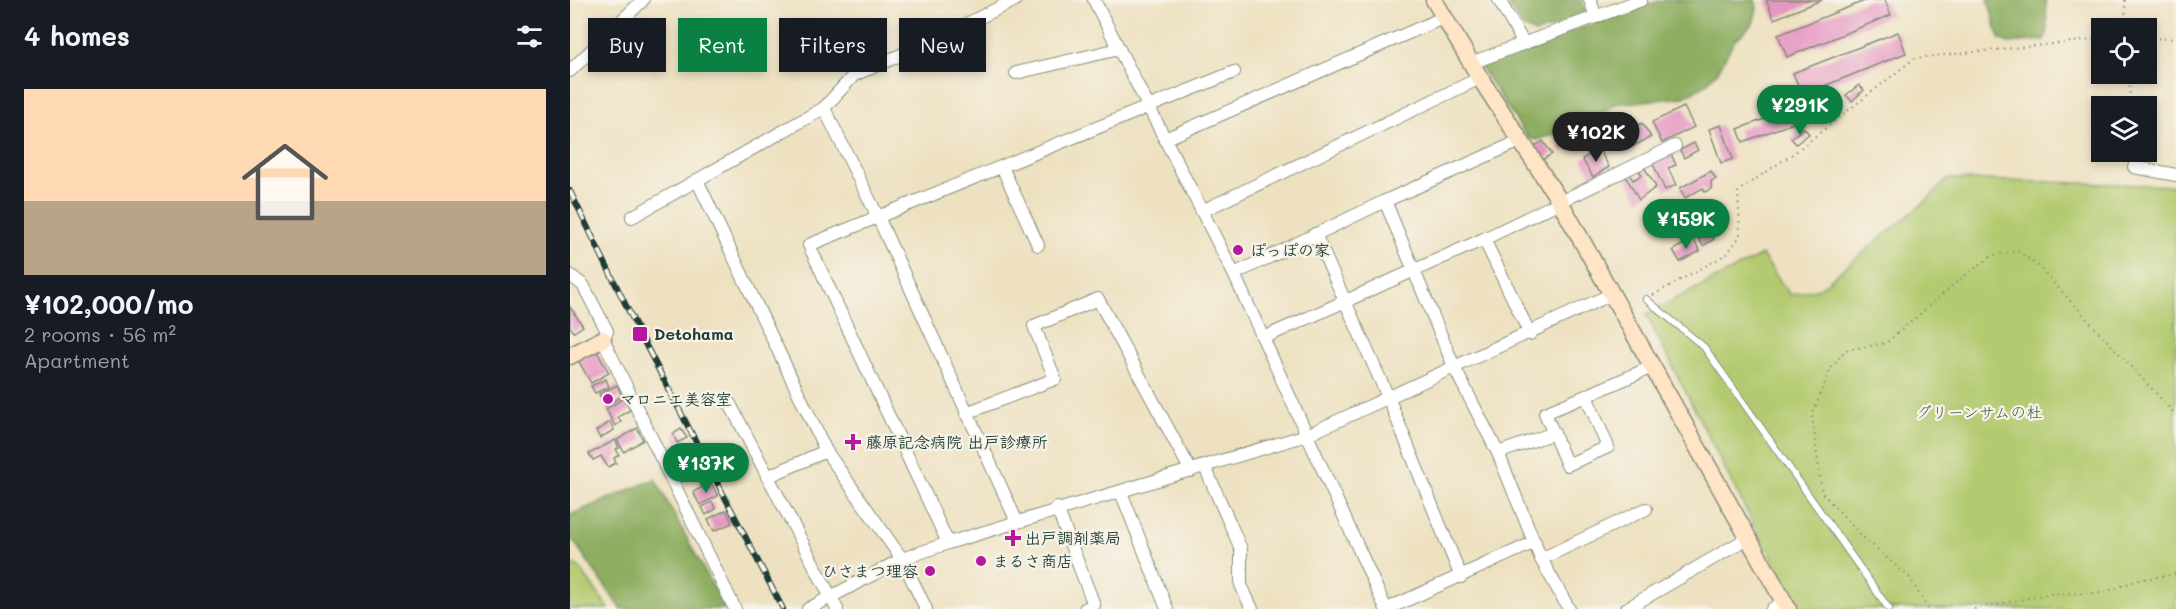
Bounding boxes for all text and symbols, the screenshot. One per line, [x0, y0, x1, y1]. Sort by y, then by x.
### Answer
chip: Buy [588, 18, 666, 72]
chip: Rent [678, 18, 767, 72]
chip: Filters [779, 18, 887, 72]
chip: New [899, 18, 986, 72]
map controls [2091, 18, 2157, 162]
button: locate [2091, 18, 2157, 84]
text: 4 homes [24, 19, 130, 53]
icon: filters [513, 20, 546, 53]
pin: ¥291K [1758, 85, 1842, 136]
text: ¥291K [1771, 91, 1829, 117]
button: layers [2091, 96, 2157, 162]
pin: ¥102K [1554, 112, 1638, 163]
text: ¥102K [1566, 118, 1626, 144]
icon: home [231, 128, 339, 236]
pin: ¥159K [1644, 199, 1728, 250]
text: ¥159K [1657, 205, 1715, 231]
place label: ぽっぽの家 [1250, 239, 1330, 260]
marker: ぽっぽの家 [1231, 243, 1245, 257]
text: ¥102,000/mo [24, 287, 194, 321]
text: 2 rooms · 56 m² [24, 321, 176, 347]
place label: Detohama [654, 323, 734, 344]
marker: Detohama [631, 325, 649, 343]
text: Apartment [24, 347, 130, 373]
place label: マロニエ美容室 [620, 388, 732, 409]
marker: マロニエ美容室 [601, 392, 615, 406]
park label: グリーンサムの杜 [1916, 401, 2042, 422]
place label: 藤原記念病院 出戸診療所 [866, 431, 1048, 452]
marker: 藤原記念病院 出戸診療所 [844, 433, 862, 451]
pin: ¥137K [664, 443, 748, 494]
text: ¥137K [677, 449, 735, 475]
place label: 出戸調剤薬局 [1025, 527, 1121, 548]
marker: 出戸調剤薬局 [1006, 531, 1020, 545]
place label: まるさ商店 [993, 550, 1073, 571]
marker: まるさ商店 [974, 554, 988, 568]
place label: ひさまつ理容 [822, 560, 918, 581]
marker: ひさまつ理容 [923, 564, 937, 578]

